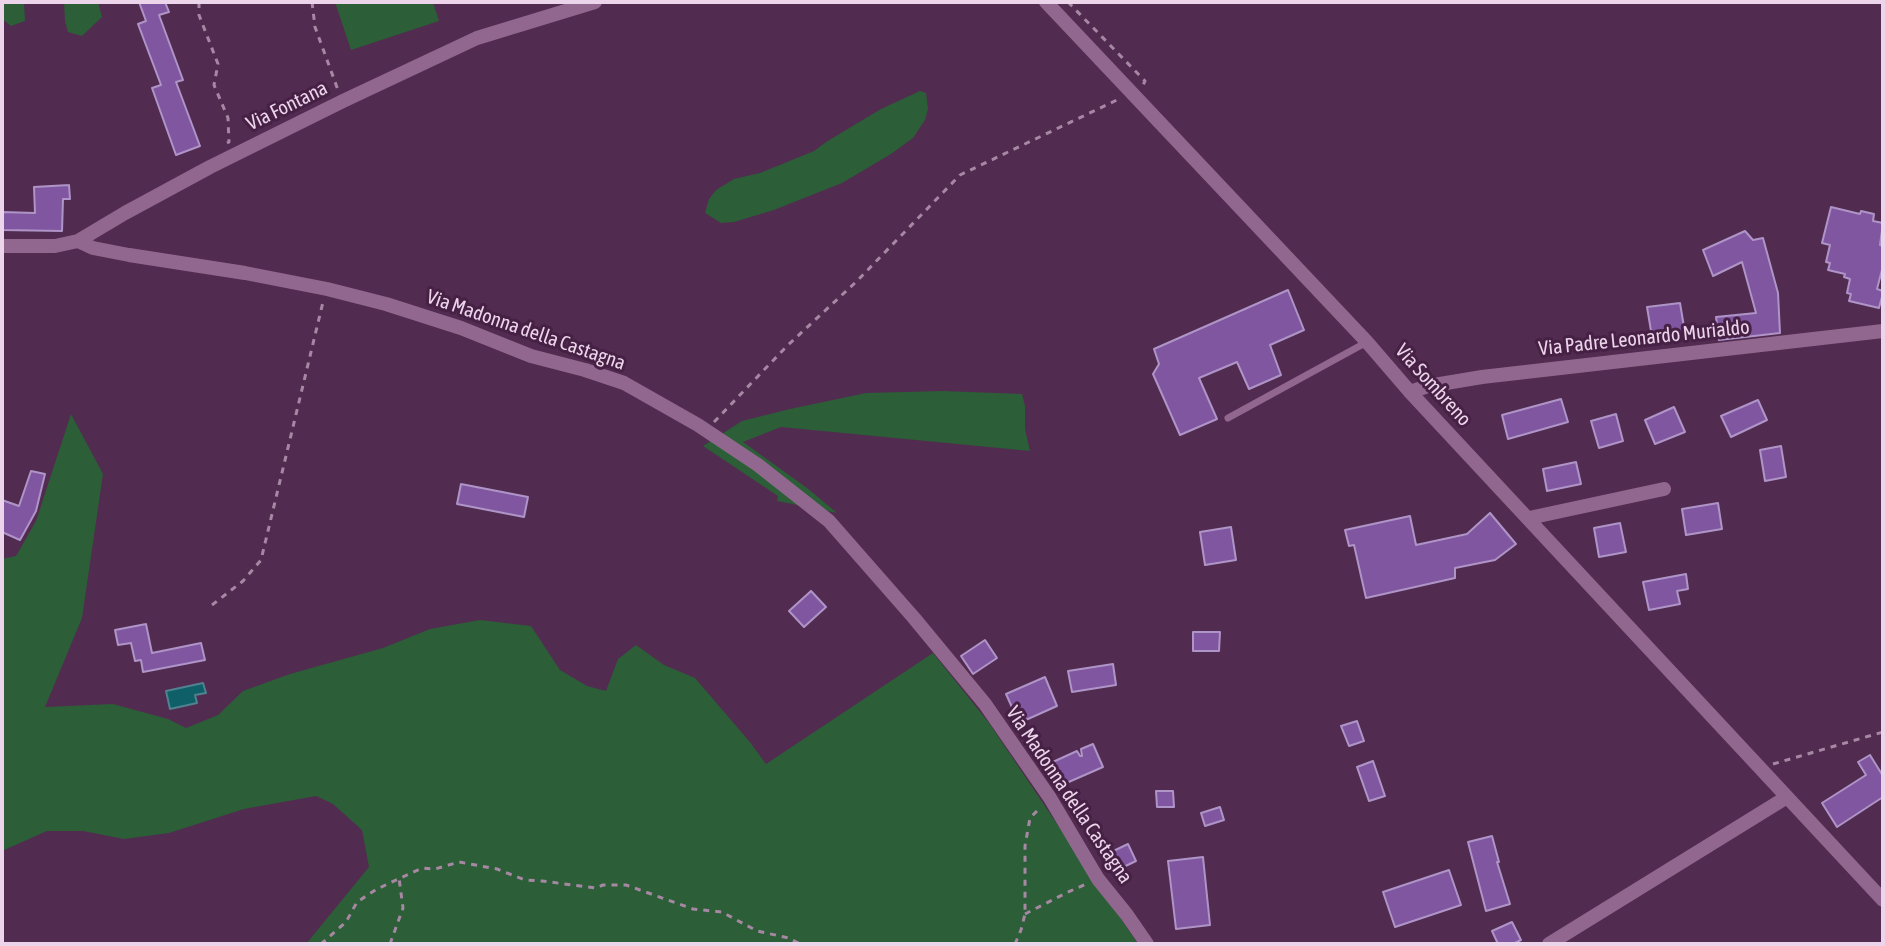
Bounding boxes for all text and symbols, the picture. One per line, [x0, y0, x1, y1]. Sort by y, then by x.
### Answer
street label: Via Fontana [243, 76, 331, 136]
street label: Via Madonna della Castagna [423, 285, 629, 375]
street label: Via Padre Leonardo Murialdo [1537, 315, 1751, 361]
street label: Via Sombreno [1390, 339, 1476, 431]
street label: Via Madonna della Castagna [1001, 702, 1137, 888]

